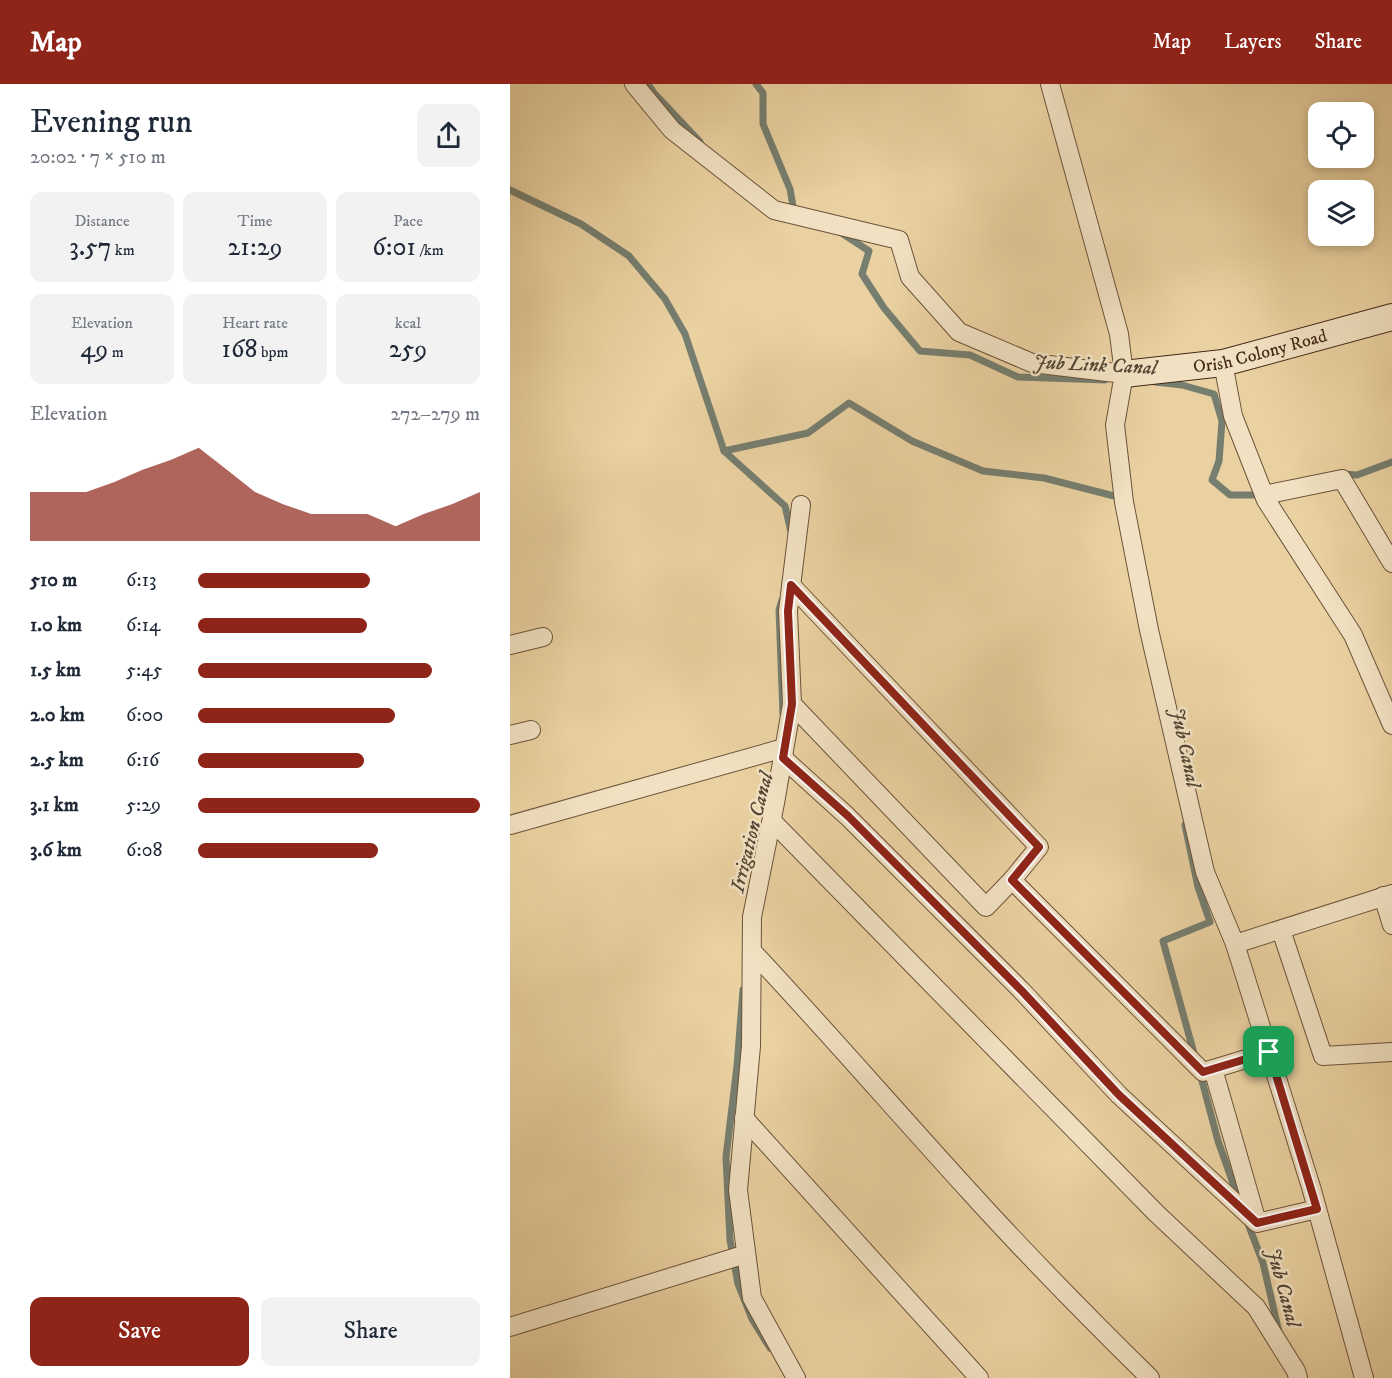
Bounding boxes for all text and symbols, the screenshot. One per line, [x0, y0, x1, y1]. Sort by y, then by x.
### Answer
text: Map [30, 25, 82, 60]
text: Map [1152, 29, 1191, 55]
text: Layers [1224, 29, 1282, 55]
text: Share [1315, 29, 1362, 55]
text: Evening run [30, 102, 192, 143]
map controls [1308, 102, 1374, 246]
button: locate [1308, 102, 1374, 168]
button: share [417, 104, 480, 167]
text: 20:02 · 7 × 510 m [30, 145, 166, 170]
button: layers [1308, 180, 1374, 246]
text: Distance [74, 211, 130, 231]
text: Time [238, 211, 272, 231]
text: Pace [393, 211, 423, 231]
text: 3.57 [69, 231, 111, 264]
text: 21:29 [228, 231, 282, 264]
text: 6:01 [372, 231, 416, 264]
text: km [111, 240, 135, 260]
text: /km [416, 240, 444, 260]
text: Elevation [71, 313, 133, 333]
text: Heart rate [222, 313, 288, 333]
text: kcal [395, 313, 421, 333]
street label: Orish Colony Road [1192, 325, 1329, 378]
text: 49 [80, 333, 108, 366]
text: 168 [222, 333, 258, 366]
text: 259 [389, 333, 427, 366]
text: m [108, 342, 124, 362]
text: bpm [258, 342, 288, 362]
water label: Jub Link Canal [1032, 350, 1159, 381]
text: Elevation [30, 402, 107, 427]
text: 272–279 m [391, 402, 480, 427]
text: 510 m [30, 568, 77, 593]
text: 6:13 [126, 568, 156, 593]
text: 1.0 km [30, 613, 82, 638]
text: 6:14 [126, 613, 160, 638]
text: 1.5 km [30, 658, 81, 683]
text: 5:45 [126, 658, 162, 683]
text: 2.0 km [30, 703, 85, 728]
text: 6:00 [126, 703, 163, 728]
water label: Jub Canal [1164, 705, 1206, 791]
text: 2.5 km [30, 748, 84, 773]
text: 6:16 [126, 748, 159, 773]
water label: Irrigation Canal [725, 768, 780, 897]
text: 3.1 km [30, 793, 79, 818]
text: 5:29 [126, 793, 161, 818]
text: 3.6 km [30, 838, 82, 863]
text: 6:08 [126, 838, 162, 863]
pin [1243, 1026, 1294, 1077]
icon: arrive [1252, 1035, 1285, 1068]
water label: Jub Canal [1260, 1245, 1306, 1332]
button: Save [30, 1297, 249, 1366]
button: Share [261, 1297, 480, 1366]

